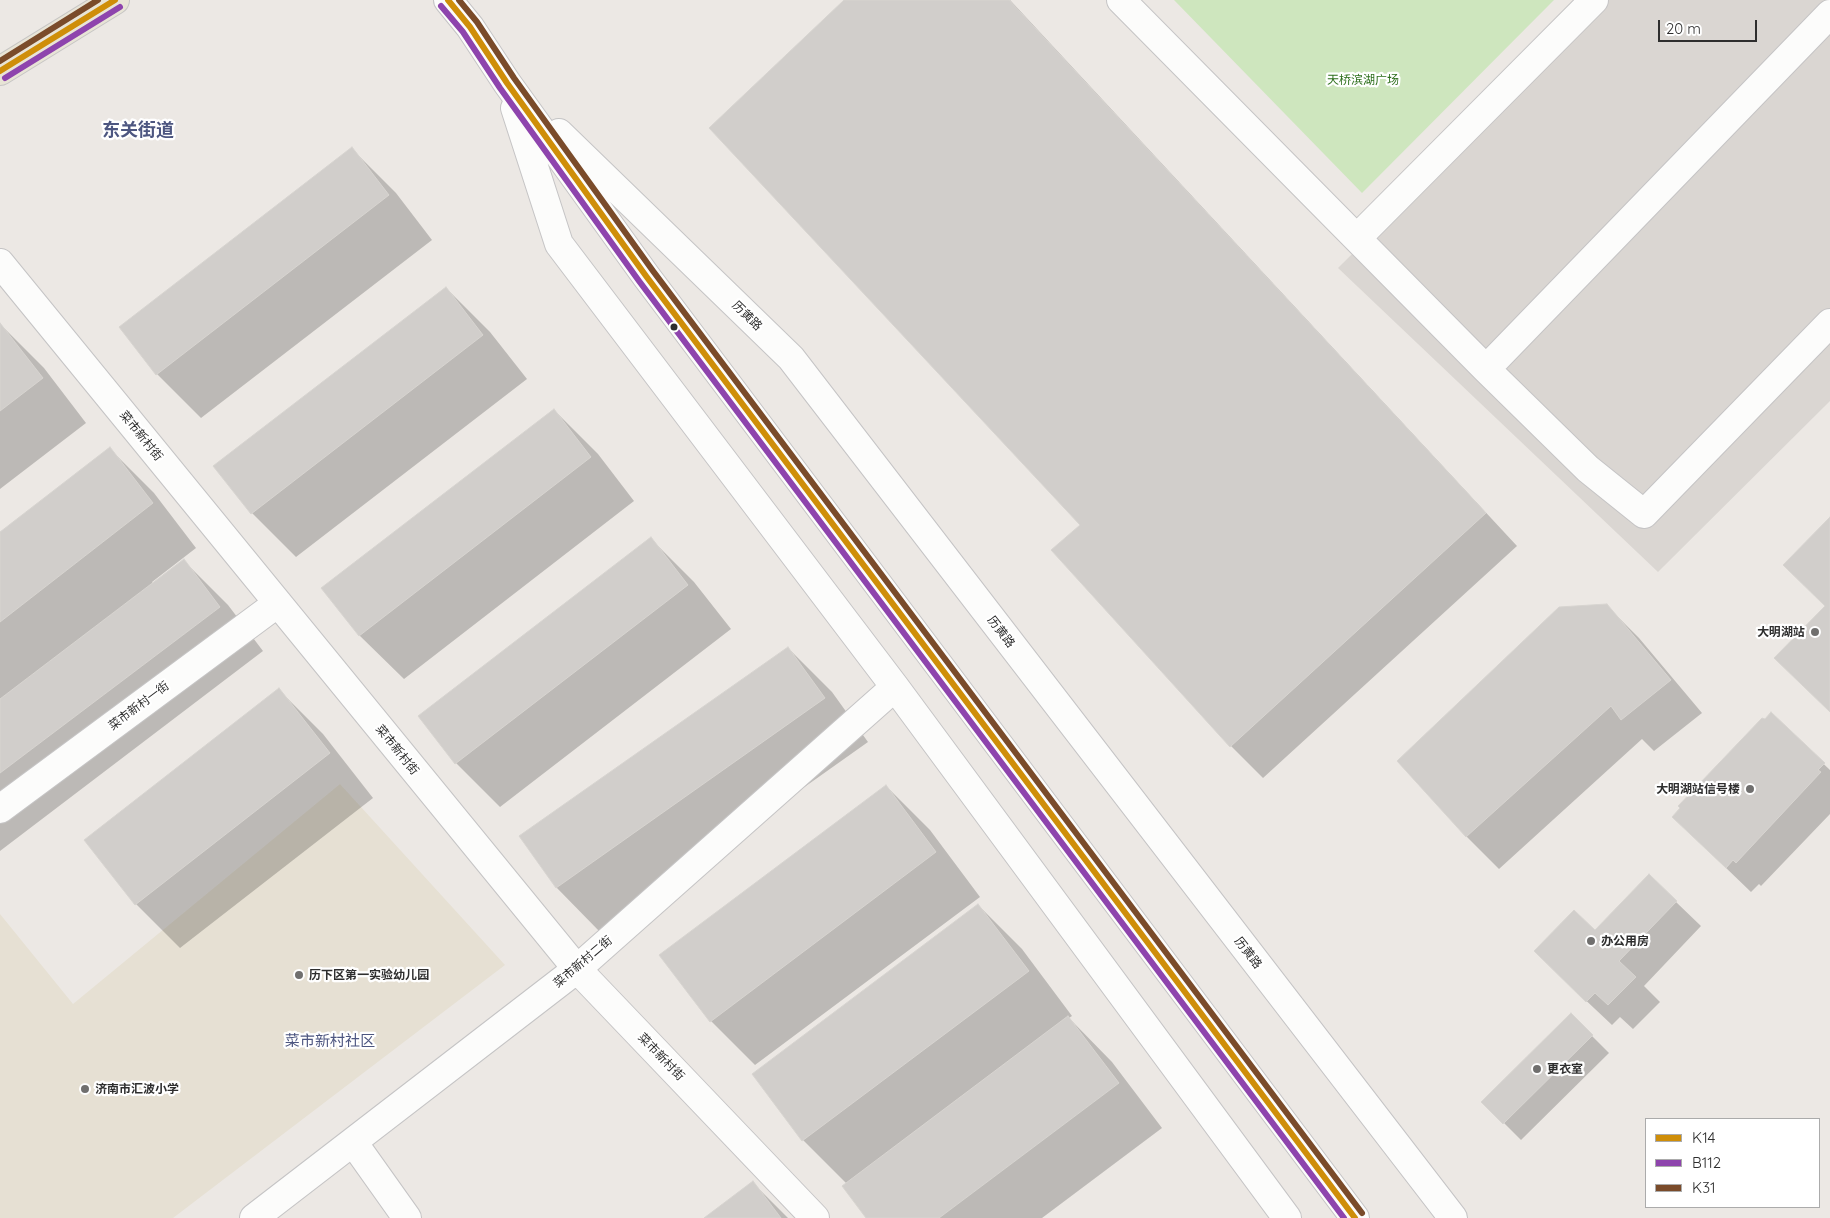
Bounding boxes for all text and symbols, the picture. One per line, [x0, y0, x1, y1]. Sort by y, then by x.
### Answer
scale bar [1660, 10, 1759, 42]
text: 20 m [1666, 19, 1701, 38]
park label: 天桥滨湖广场 [1327, 73, 1399, 87]
district label: 东关街道 [102, 120, 174, 142]
street label: 历黄路 [729, 298, 765, 334]
unlabelled marker [669, 322, 679, 332]
street label: 菜市新村街 [117, 408, 165, 464]
street label: 历黄路 [984, 613, 1018, 651]
place label: 大明湖站 [1757, 625, 1805, 639]
marker: 大明湖站 [1809, 626, 1821, 638]
street label: 菜市新村一街 [106, 679, 172, 733]
street label: 菜市新村街 [373, 722, 421, 778]
place label: 大明湖站信号楼 [1656, 782, 1740, 796]
marker: 大明湖站信号楼 [1744, 783, 1756, 795]
street label: 菜市新村二街 [551, 933, 615, 991]
street label: 历黄路 [1231, 934, 1265, 972]
place label: 办公用房 [1601, 934, 1649, 948]
marker: 办公用房 [1585, 935, 1597, 947]
place label: 历下区第一实验幼儿园 [309, 968, 429, 982]
marker: 历下区第一实验幼儿园 [293, 969, 305, 981]
street label: 菜市新村街 [635, 1030, 687, 1084]
district label: 菜市新村社区 [285, 1032, 375, 1050]
place label: 更衣室 [1547, 1062, 1583, 1076]
marker: 更衣室 [1531, 1063, 1543, 1075]
place label: 济南市汇波小学 [95, 1082, 179, 1096]
marker: 济南市汇波小学 [79, 1083, 91, 1095]
legend [1645, 1118, 1820, 1208]
text: K14 [1692, 1128, 1715, 1147]
text: B112 [1692, 1153, 1721, 1172]
text: K31 [1692, 1178, 1716, 1197]

